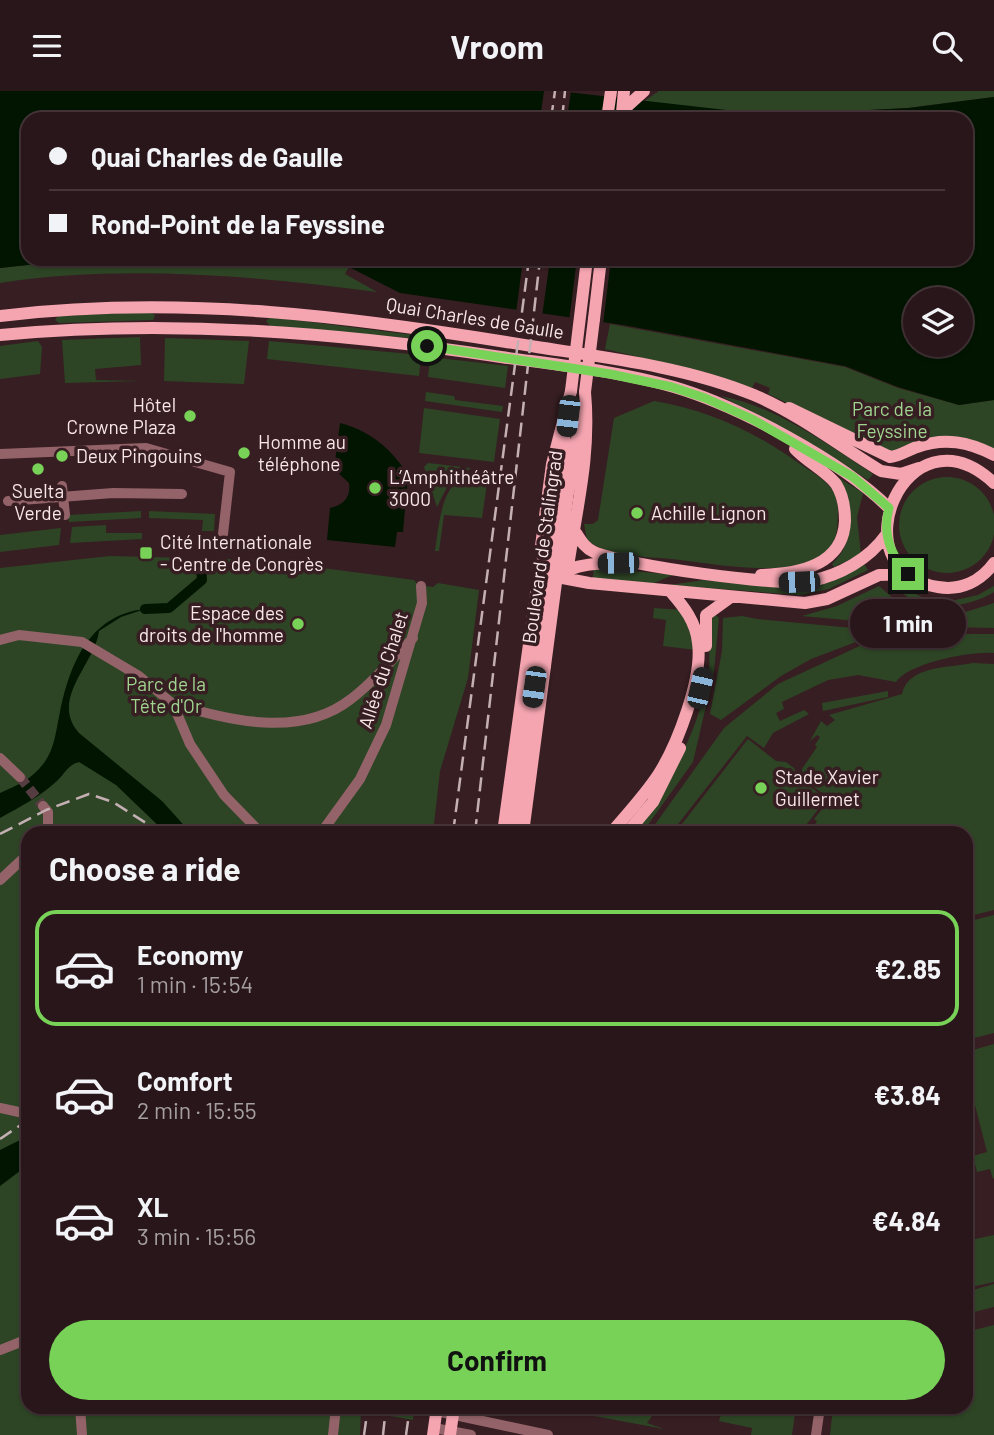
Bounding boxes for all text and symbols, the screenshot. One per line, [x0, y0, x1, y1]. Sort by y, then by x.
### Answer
icon: menu [28, 27, 66, 65]
text: Vroom [450, 27, 544, 65]
icon: search [928, 27, 966, 65]
text: Quai Charles de Gaulle [91, 141, 343, 172]
text: Rond-Point de la Feyssine [91, 208, 385, 239]
map controls [903, 287, 973, 357]
button: layers [903, 287, 973, 357]
street label: Quai Charles de Gaulle [385, 292, 566, 343]
route start [411, 330, 443, 362]
place label: Hôtel Crowne Plaza [66, 393, 176, 438]
car [556, 394, 581, 438]
park label: Parc de la Feyssine [852, 397, 932, 442]
marker: Hôtel Crowne Plaza [182, 408, 198, 424]
place label: Homme au téléphone [258, 430, 346, 475]
place label: Deux Pingouins [76, 444, 202, 467]
marker: Homme au téléphone [236, 445, 252, 461]
marker: Deux Pingouins [54, 448, 70, 464]
street label: Boulevard de Stalingrad [517, 449, 566, 645]
marker: Suelta Verde [30, 461, 46, 477]
place label: L’Amphithéâtre 3000 [389, 465, 514, 510]
place label: Suelta Verde [12, 479, 64, 524]
marker: L’Amphithéâtre 3000 [367, 480, 383, 496]
place label: Achille Lignon [651, 501, 766, 524]
marker: Achille Lignon [629, 505, 645, 521]
place label: Cité Internationale - Centre de Congrès [160, 530, 323, 575]
marker: Cité Internationale - Centre de Congrès [138, 545, 154, 561]
car [597, 552, 640, 574]
route end [892, 558, 924, 590]
car [778, 571, 821, 593]
callout: 1 min [850, 599, 966, 647]
place label: Espace des droits de l'homme [139, 601, 284, 646]
street label: Allée du Chalet [353, 609, 412, 731]
text: 1 min [883, 609, 933, 637]
marker: Espace des droits de l'homme [290, 616, 306, 632]
car [521, 665, 548, 709]
car [686, 665, 715, 711]
park label: Parc de la Tête d'Or [126, 672, 206, 717]
place label: Stade Xavier Guillermet [775, 765, 879, 810]
marker: Stade Xavier Guillermet [753, 780, 769, 796]
text: Choose a ride [49, 849, 241, 887]
icon: car [53, 937, 116, 1000]
text: Economy [137, 939, 243, 970]
text: €2.85 [875, 953, 941, 984]
text: 1 min · 15:54 [137, 970, 253, 998]
icon: car [53, 1063, 116, 1126]
text: Comfort [137, 1065, 233, 1096]
text: €3.84 [874, 1079, 941, 1110]
text: 2 min · 15:55 [137, 1096, 257, 1124]
icon: car [53, 1189, 116, 1252]
text: XL [137, 1191, 168, 1222]
text: €4.84 [872, 1205, 941, 1236]
text: 3 min · 15:56 [137, 1222, 256, 1250]
button: Confirm [49, 1320, 945, 1400]

